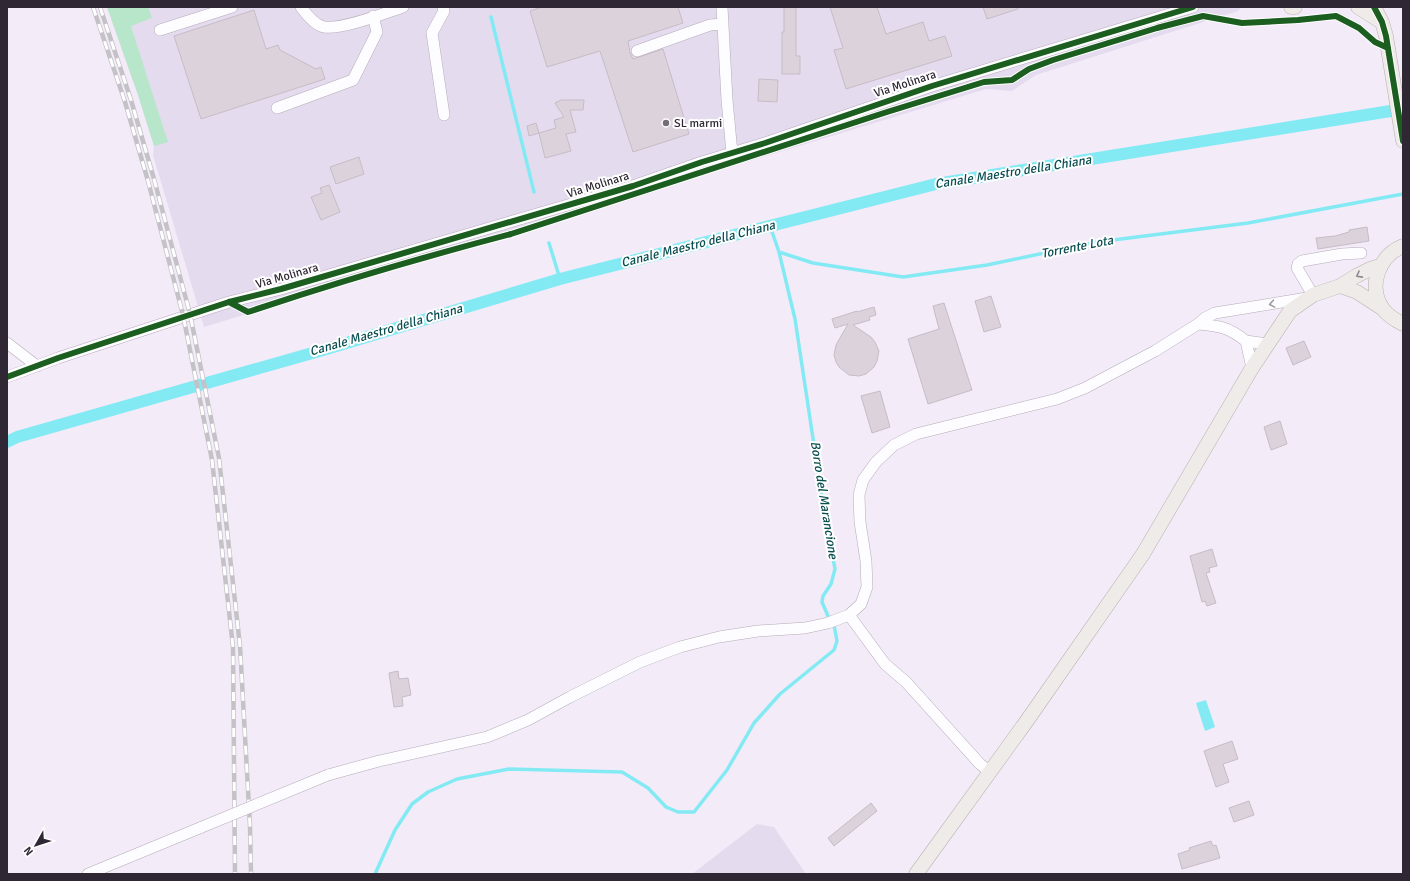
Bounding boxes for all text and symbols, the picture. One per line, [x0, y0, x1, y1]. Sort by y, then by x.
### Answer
street label: Via Molinara [872, 67, 938, 101]
place label: SL marmi [674, 116, 722, 131]
marker: SL marmi [661, 118, 671, 128]
water label: Canale Maestro della Chiana [934, 152, 1093, 192]
street label: Via Molinara [565, 168, 631, 202]
water label: Canale Maestro della Chiana [619, 217, 777, 271]
water label: Torrente Lota [1040, 232, 1115, 262]
street label: Via Molinara [254, 260, 320, 292]
one-way arrow [1356, 270, 1363, 277]
one-way arrow [1269, 299, 1275, 308]
water label: Canale Maestro della Chiana [308, 300, 465, 359]
water label: Borro del Marancione [807, 440, 841, 562]
north arrow [16, 825, 56, 865]
text: N [21, 844, 36, 858]

